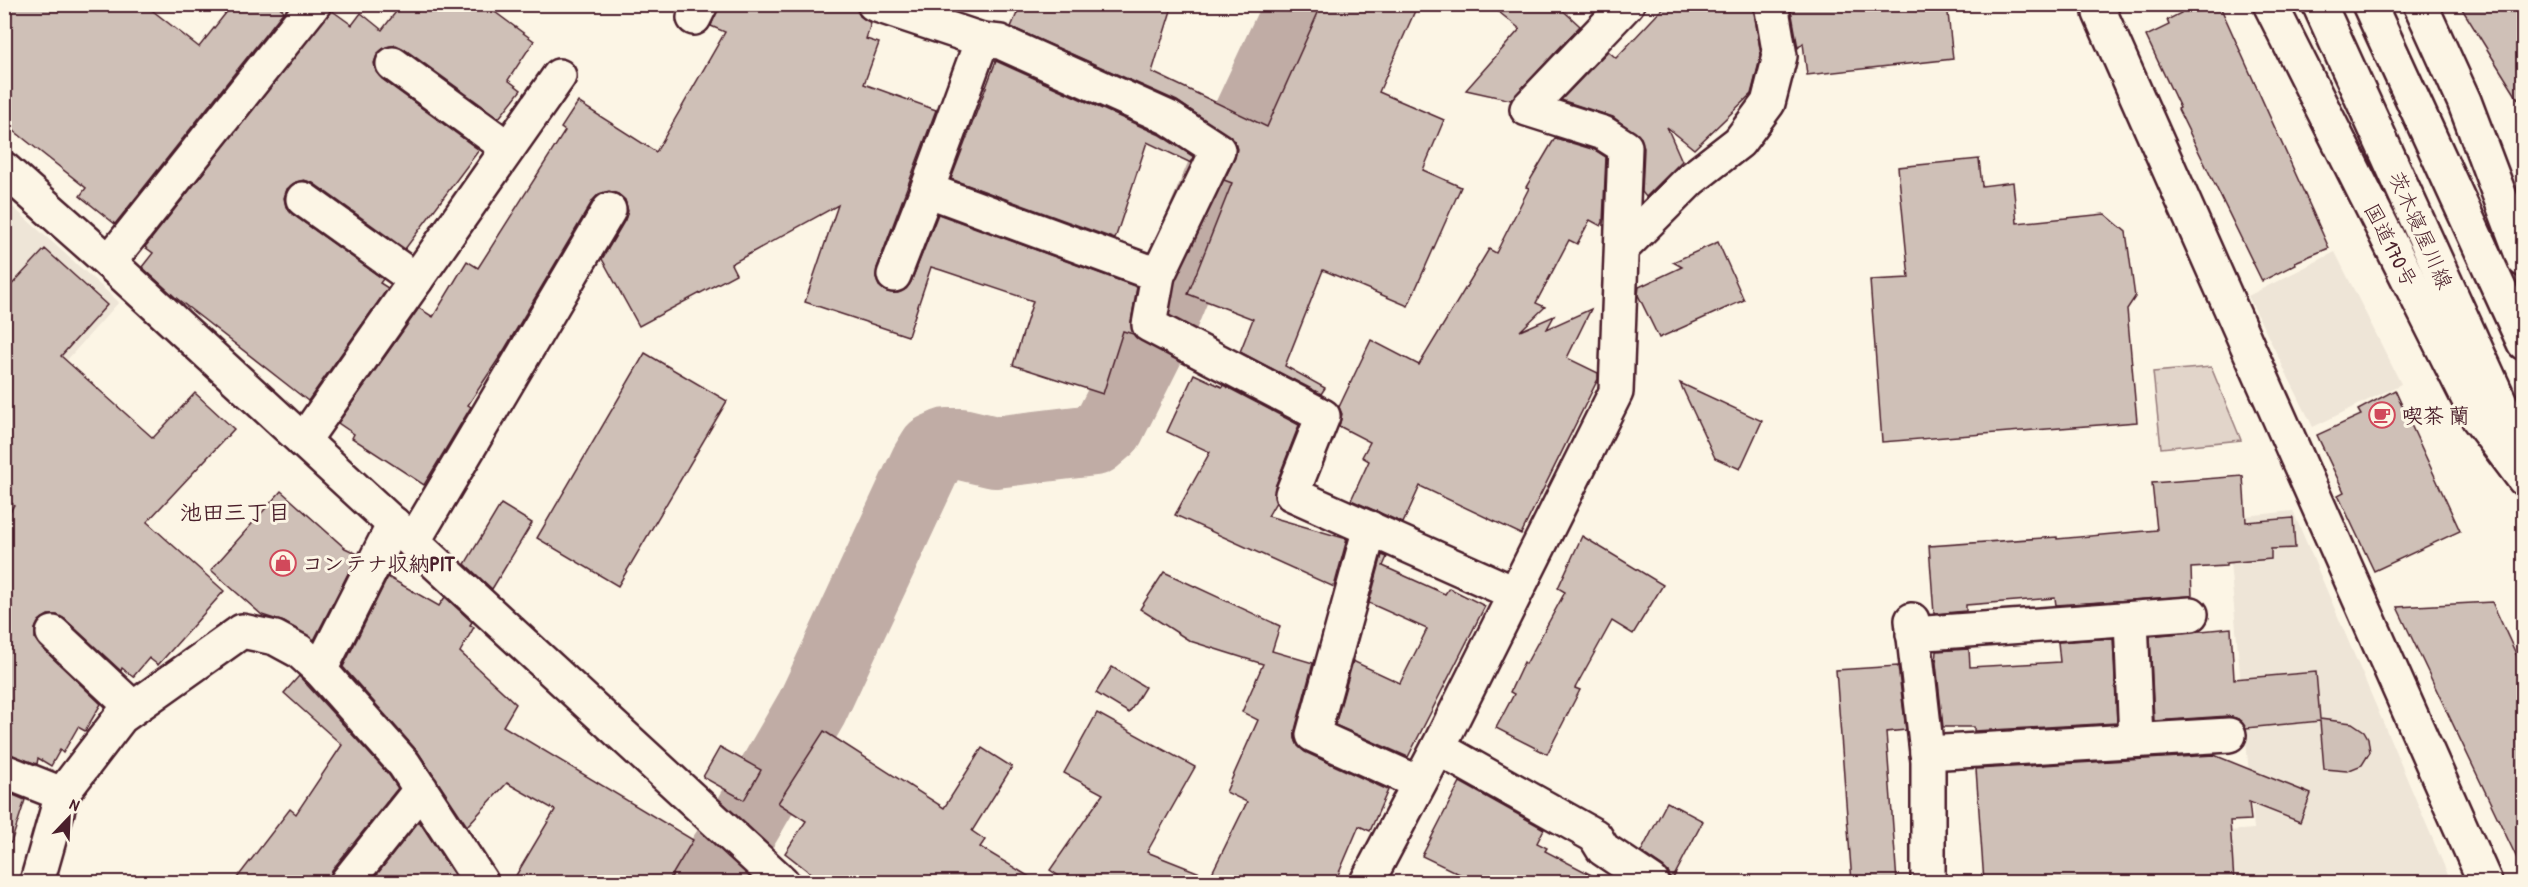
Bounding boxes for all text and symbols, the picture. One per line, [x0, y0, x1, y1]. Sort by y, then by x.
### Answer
street label: 茨木寝屋川線 [2382, 167, 2460, 293]
street label: 国道170号 [2358, 198, 2424, 292]
cafe icon: 喫茶 蘭 [2367, 400, 2397, 430]
place label: 喫茶 蘭 [2402, 401, 2470, 430]
district label: 池田三丁目 [180, 497, 290, 527]
shop icon: コンテナ収納PIT [268, 548, 298, 578]
place label: コンテナ収納PIT [302, 549, 456, 578]
north arrow [39, 788, 99, 848]
text: N [67, 792, 84, 816]

